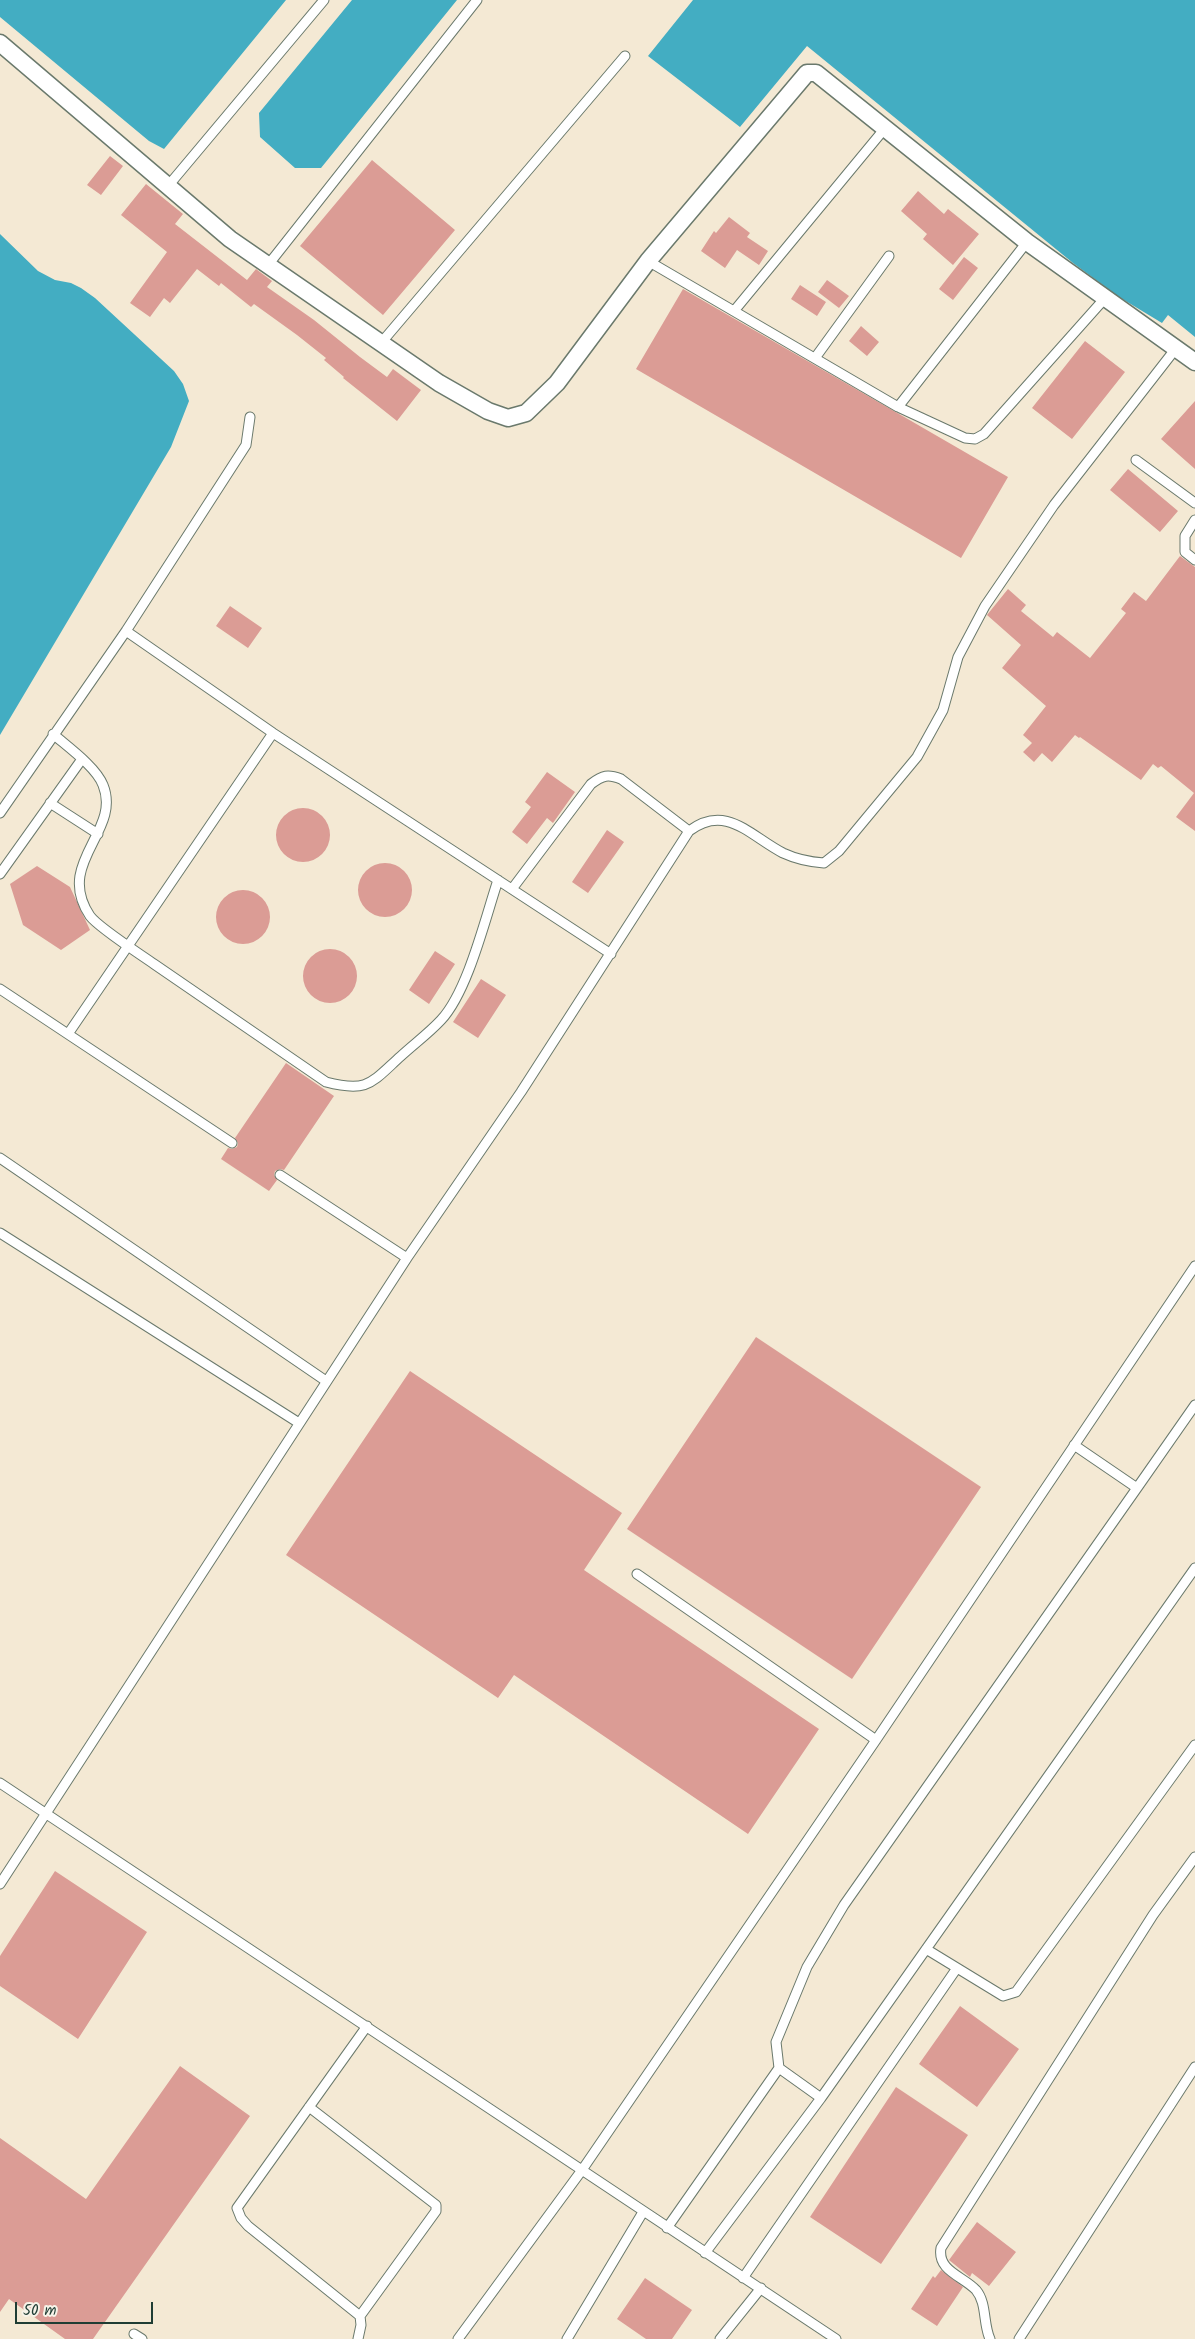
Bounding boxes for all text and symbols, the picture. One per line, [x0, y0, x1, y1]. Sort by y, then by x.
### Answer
scale bar [18, 2292, 155, 2324]
text: 50 m [23, 2299, 57, 2323]

